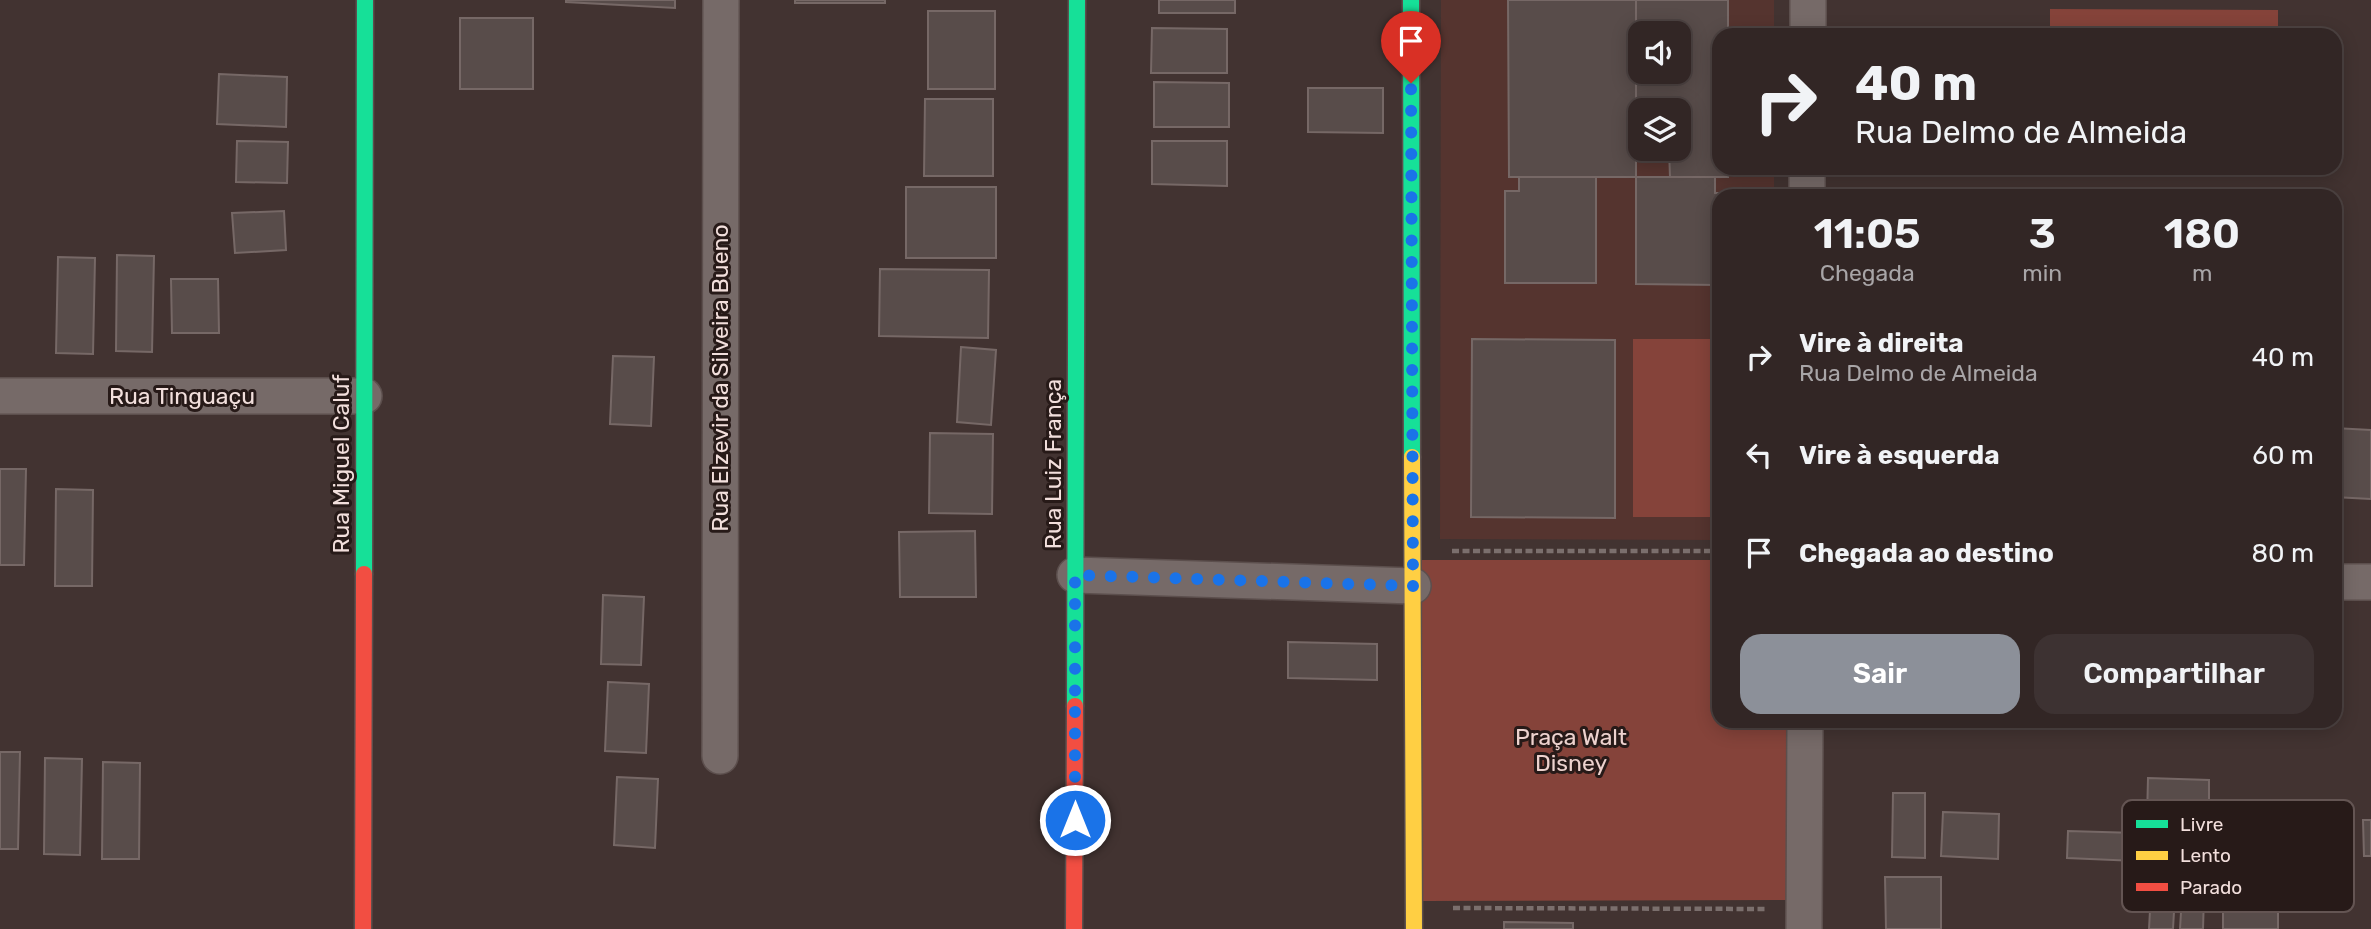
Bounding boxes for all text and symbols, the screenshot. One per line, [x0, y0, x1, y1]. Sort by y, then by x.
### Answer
pin [1381, 11, 1441, 83]
map controls [1628, 21, 1691, 161]
button: sound [1628, 21, 1691, 84]
icon: arrive [1392, 22, 1430, 60]
text: 40 m [1855, 54, 1977, 112]
icon: right [1740, 56, 1831, 147]
button: layers [1628, 98, 1691, 161]
text: Rua Delmo de Almeida [1855, 113, 2187, 151]
text: 11:05 [1814, 209, 1921, 259]
text: 3 [2029, 209, 2056, 259]
text: 180 [2164, 209, 2240, 259]
street label: Rua Elzevir da Silveira Bueno [706, 224, 734, 532]
text: Chegada [1820, 259, 1915, 287]
text: min [2022, 259, 2062, 287]
text: m [2192, 259, 2212, 287]
text: Vire à direita [1799, 328, 1964, 359]
icon: right [1740, 338, 1778, 376]
text: 40 m [2252, 342, 2314, 373]
text: Rua Delmo de Almeida [1799, 359, 2038, 387]
street label: Rua Miguel Caluf [327, 374, 355, 554]
street label: Rua Luiz França [1039, 379, 1067, 549]
street label: Rua Tinguaçu [109, 382, 255, 410]
icon: left [1740, 436, 1778, 474]
text: Vire à esquerda [1799, 440, 2000, 471]
text: 60 m [2252, 440, 2314, 471]
icon: arrive [1740, 534, 1778, 572]
text: Chegada ao destino [1799, 538, 2054, 569]
text: 80 m [2251, 538, 2314, 569]
button: Sair [1740, 634, 2020, 714]
button: Compartilhar [2034, 634, 2314, 714]
park label: Praça Walt Disney [1515, 723, 1627, 777]
position arrow [1038, 783, 1112, 857]
legend [2122, 800, 2354, 912]
text: Livre [2180, 813, 2224, 836]
text: Lento [2180, 844, 2231, 867]
text: Parado [2180, 876, 2242, 899]

